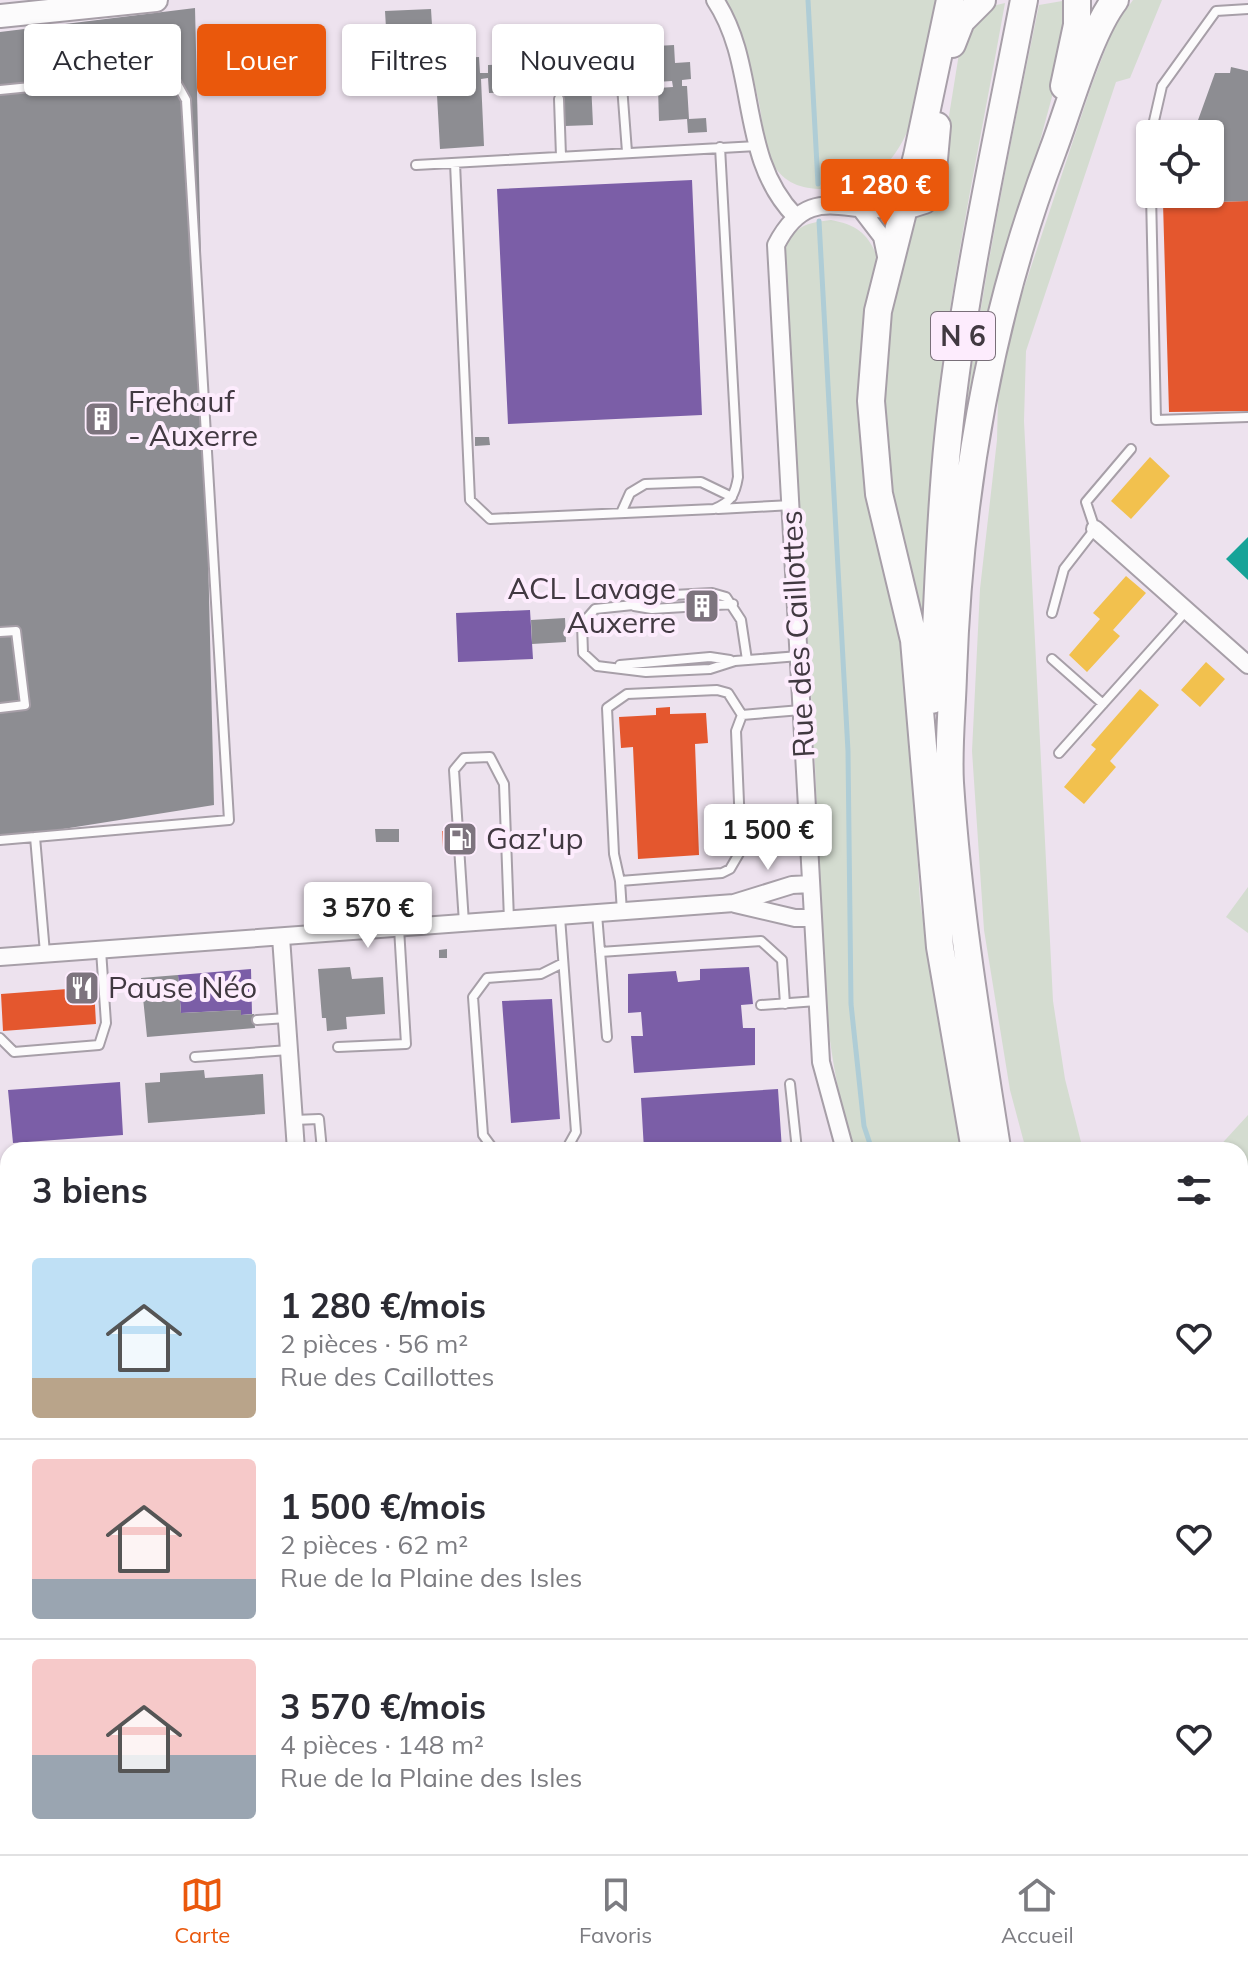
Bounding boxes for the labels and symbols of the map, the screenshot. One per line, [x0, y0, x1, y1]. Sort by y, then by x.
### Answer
pin: 1 280 € [811, 159, 959, 227]
road number: N 6 [931, 312, 995, 360]
place label: Frehauf - Auxerre [128, 382, 258, 454]
building icon: Frehauf - Auxerre [83, 400, 121, 438]
street label: Rue des Caillottes [772, 510, 822, 759]
place label: ACL Lavage Auxerre [507, 569, 676, 641]
building icon: ACL Lavage Auxerre [683, 587, 721, 625]
pin: 1 500 € [694, 804, 842, 872]
place label: Gaz'up [486, 819, 583, 857]
fuel station icon: Gaz'up [441, 820, 479, 858]
pin: 3 570 € [294, 882, 442, 950]
place label: Pause Néo [108, 968, 257, 1006]
restaurant icon: Pause Néo [63, 969, 101, 1007]

